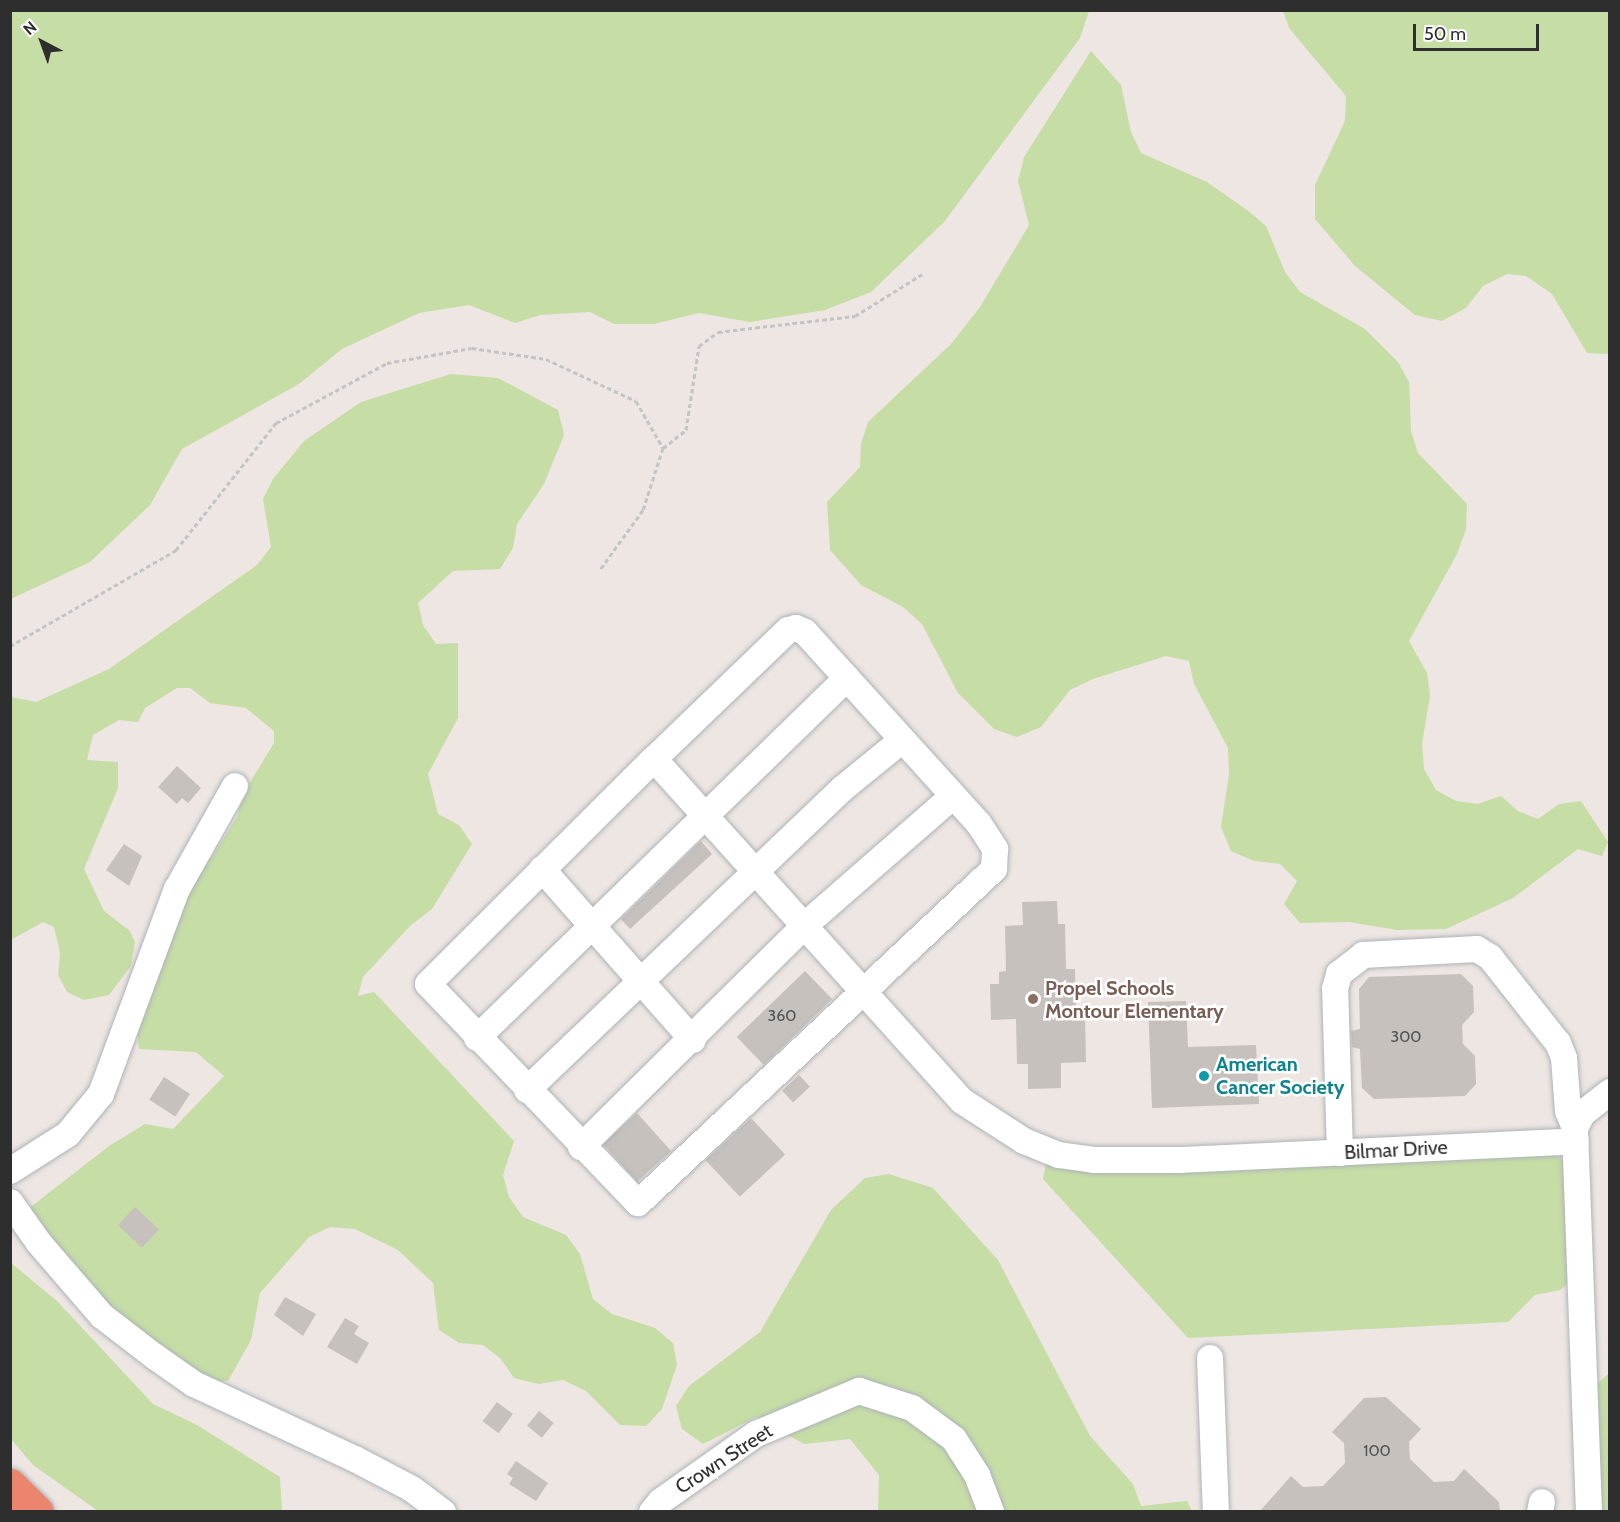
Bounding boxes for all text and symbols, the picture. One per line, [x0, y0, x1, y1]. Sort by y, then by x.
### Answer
north arrow [12, 12, 72, 72]
scale bar [1416, 12, 1542, 50]
text: N [19, 17, 40, 39]
text: 50 m [1424, 23, 1466, 45]
place label: Propel Schools Montour Elementary [1045, 976, 1224, 1023]
marker: Propel Schools Montour Elementary [1026, 992, 1040, 1006]
house number: 360 [768, 1006, 796, 1026]
house number: 300 [1391, 1027, 1421, 1047]
place label: American Cancer Society [1216, 1052, 1344, 1099]
marker: American Cancer Society [1197, 1069, 1211, 1083]
street label: Bilmar Drive [1344, 1135, 1448, 1165]
street label: Crown Street [671, 1419, 777, 1499]
house number: 100 [1363, 1441, 1391, 1461]

